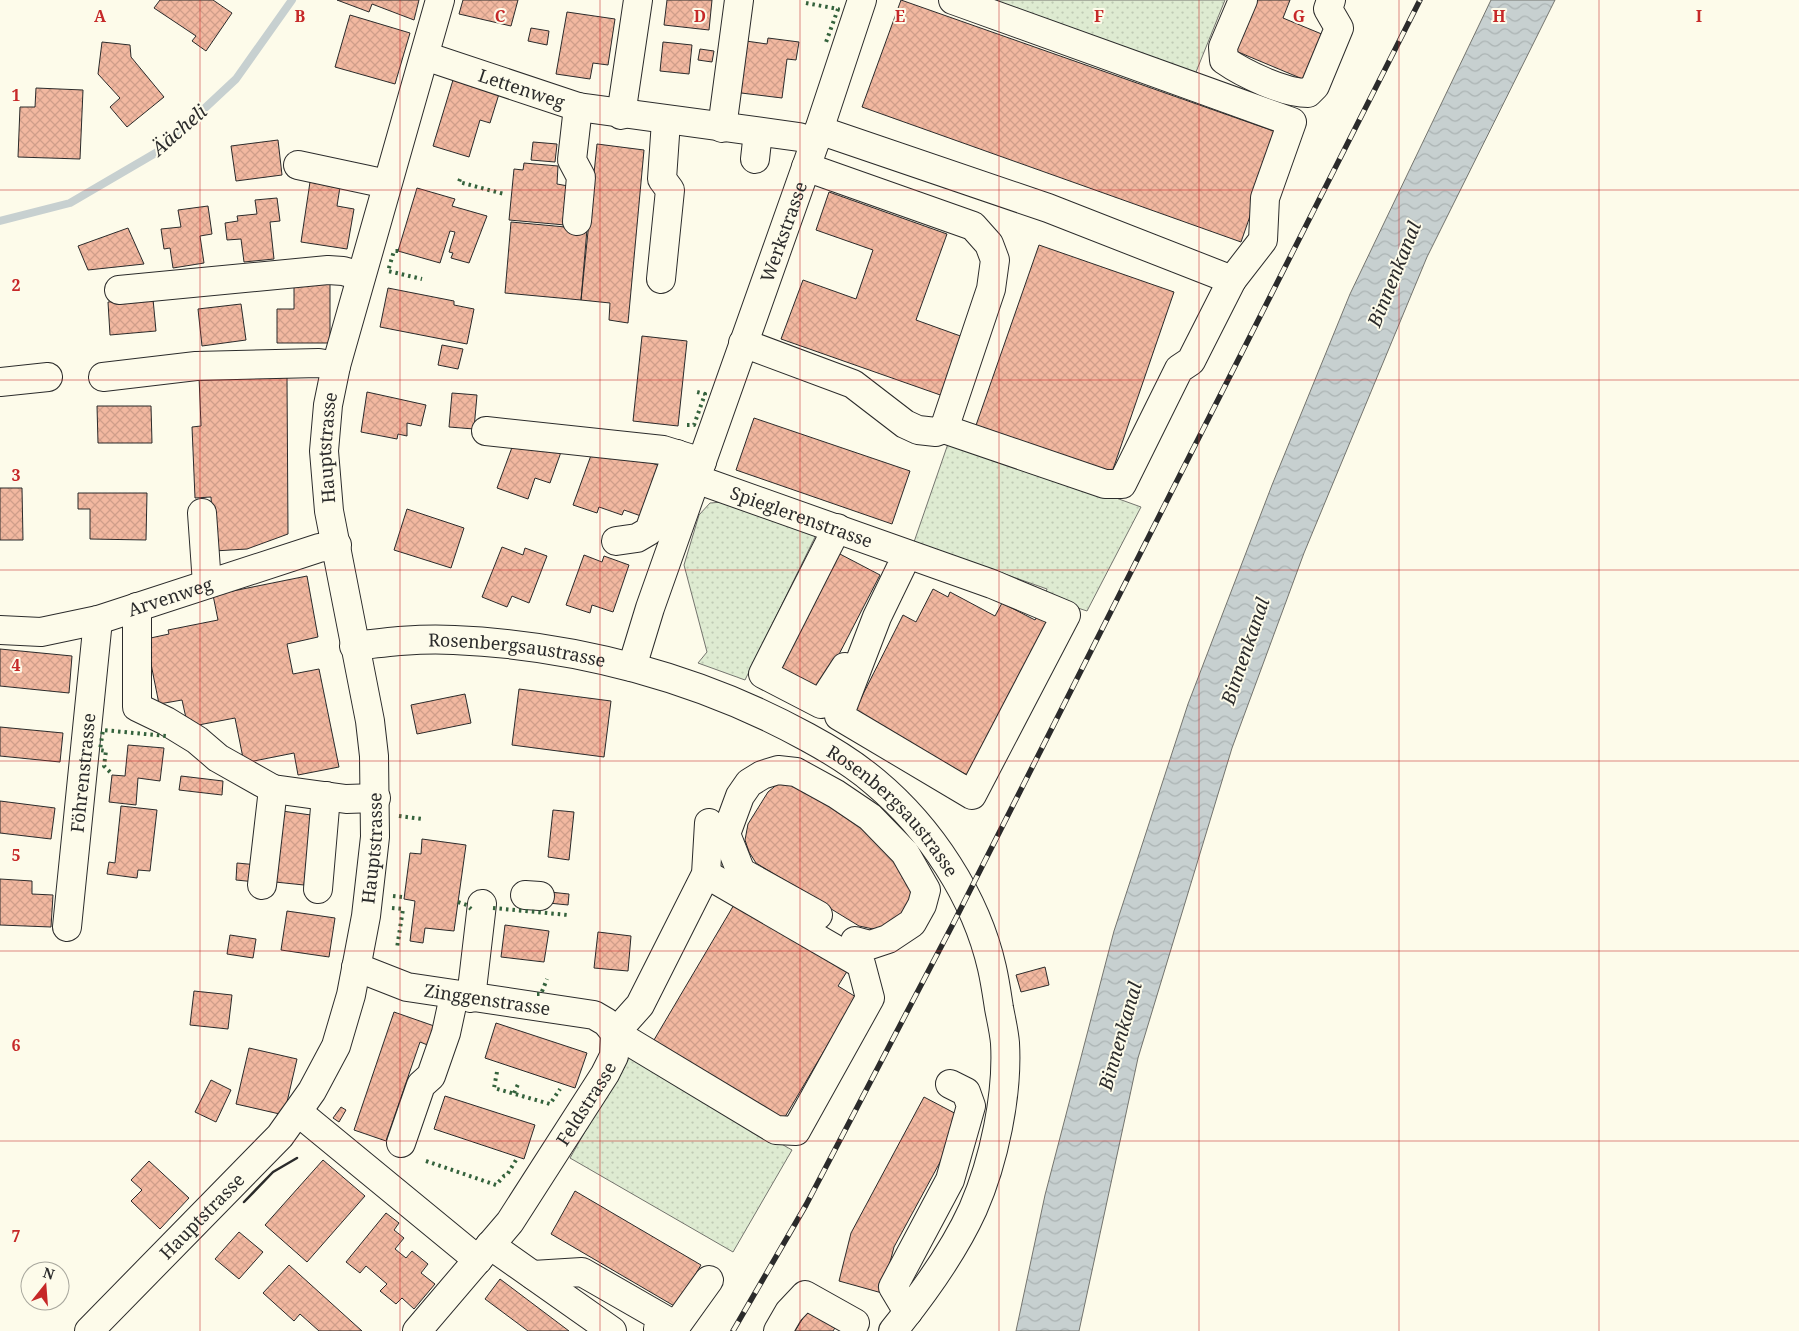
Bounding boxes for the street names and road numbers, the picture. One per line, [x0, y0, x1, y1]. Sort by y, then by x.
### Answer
street label: Lettenweg [475, 63, 568, 114]
street label: Werkstrasse [754, 178, 812, 285]
street label: Hauptstrasse [312, 390, 342, 504]
street label: Spieglerenstrasse [727, 480, 876, 553]
street label: Arvenweg [125, 571, 216, 622]
street label: Rosenbergsaustrasse [428, 627, 608, 672]
street label: Föhrenstrasse [65, 712, 101, 834]
street label: Rosenbergsaustrasse [823, 739, 964, 881]
street label: Hauptstrasse [355, 792, 387, 905]
street label: Zinggenstrasse [423, 978, 552, 1020]
street label: Feldstrasse [550, 1058, 621, 1150]
street label: Hauptstrasse [154, 1168, 249, 1264]

